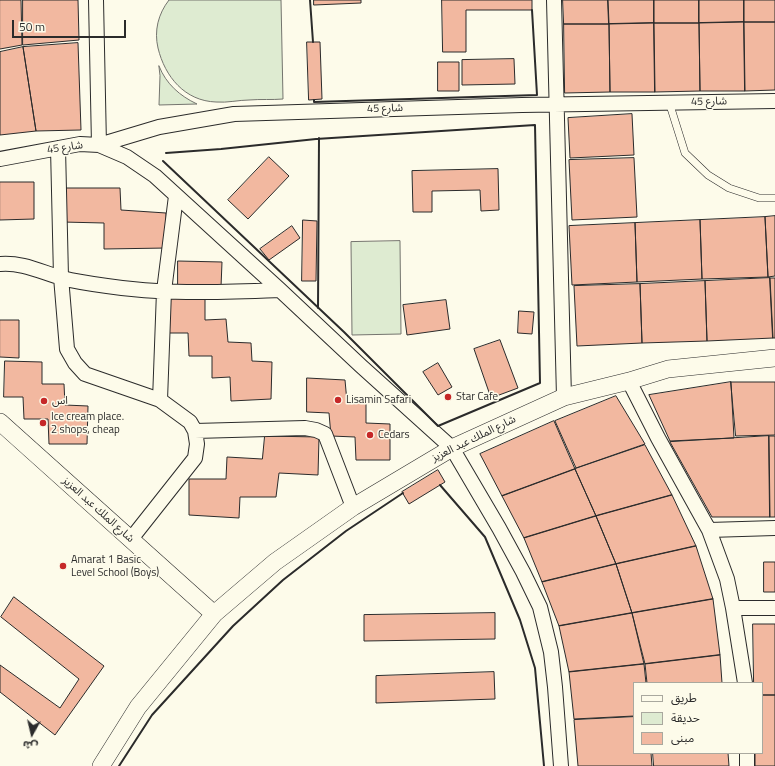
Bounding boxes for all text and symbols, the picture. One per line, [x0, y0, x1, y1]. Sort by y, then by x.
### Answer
scale bar [14, 12, 128, 38]
text: 50 m [19, 17, 45, 36]
street label: شارع 45 [691, 95, 727, 109]
street label: شارع 45 [367, 102, 403, 116]
street label: شارع 45 [46, 139, 84, 157]
place label: Star Cafe [456, 390, 498, 404]
marker: Star Cafe [443, 392, 453, 402]
place label: Lisamin Safari [346, 393, 411, 407]
place label: اس [52, 394, 68, 408]
marker: Lisamin Safari [333, 395, 343, 405]
marker: اس [39, 396, 49, 406]
place label: Ice cream place. 2 shops, cheap [51, 410, 124, 436]
street label: شارع الملك عبد العزيز [430, 413, 518, 465]
marker: Ice cream place. 2 shops, cheap [38, 418, 48, 428]
place label: Cedars [378, 428, 410, 442]
marker: Cedars [365, 430, 375, 440]
street label: شارع الملك عبد العزيز [59, 474, 137, 546]
place label: Amarat 1 Basic Level School (Boys) [71, 553, 159, 579]
marker: Amarat 1 Basic Level School (Boys) [58, 561, 68, 571]
legend [633, 682, 763, 754]
text: طريق [671, 688, 697, 707]
text: حديقة [671, 708, 700, 727]
north arrow [12, 714, 52, 754]
text: مبنى [671, 728, 694, 747]
text: ش [22, 737, 39, 755]

